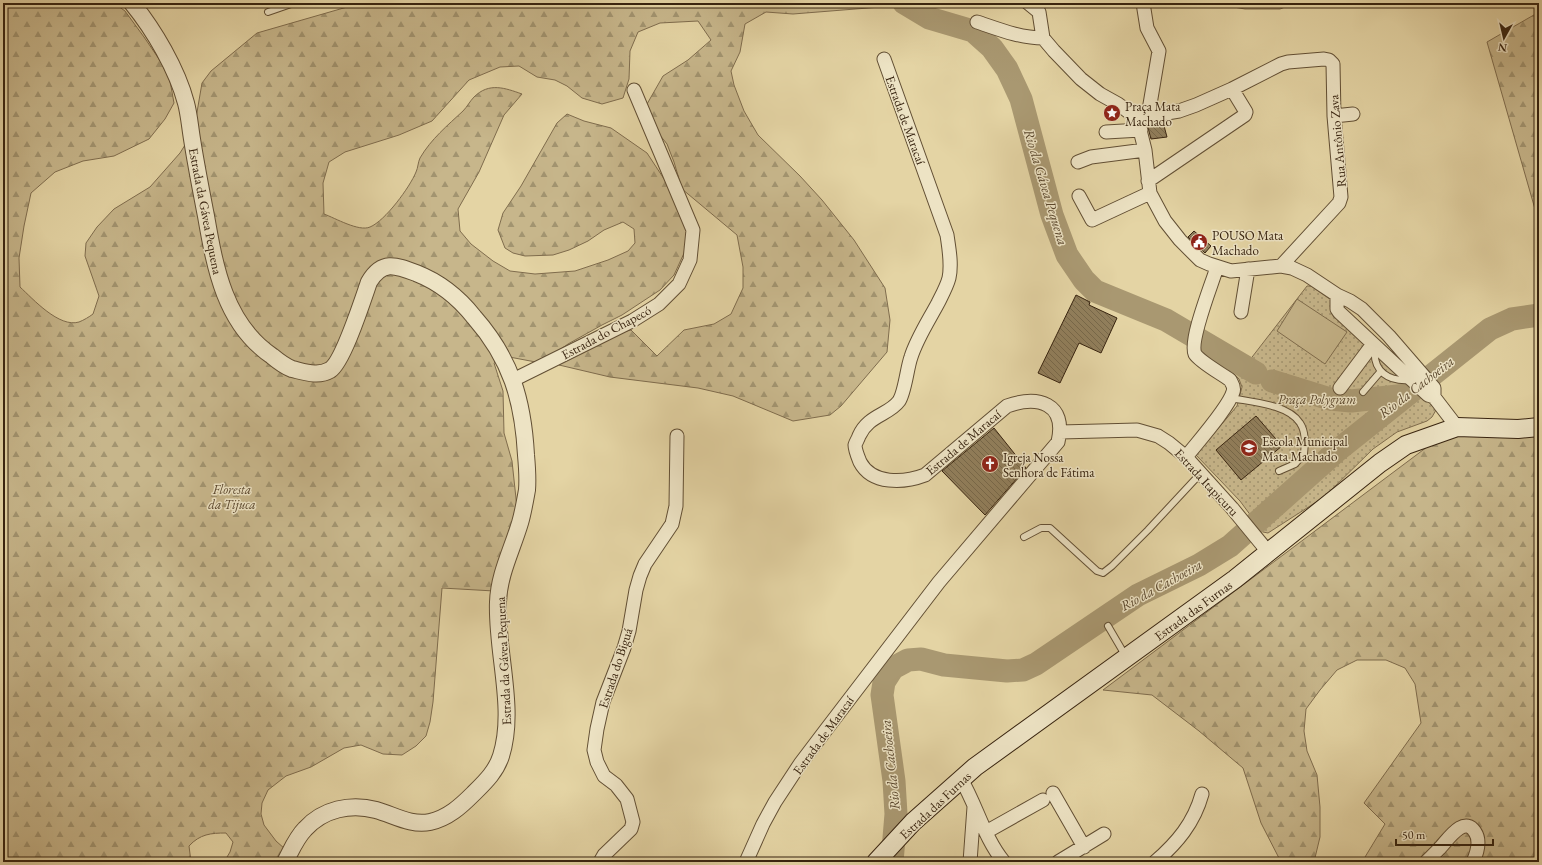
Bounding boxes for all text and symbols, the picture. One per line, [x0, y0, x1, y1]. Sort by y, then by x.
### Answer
north arrow [1484, 18, 1524, 58]
text: N [1497, 40, 1508, 55]
street label: Estrada de Maracaí [882, 73, 930, 168]
street label: Rua Antônio Zava [1325, 93, 1350, 188]
place label: Praça Mata Machado [1125, 98, 1181, 130]
place icon: Praça Mata Machado [1102, 103, 1122, 123]
water label: Rio da Gávea Pequena [1019, 127, 1072, 248]
street label: Estrada da Gávea Pequena [185, 146, 226, 277]
place label: POUSO Mata Machado [1212, 227, 1284, 259]
public building icon: POUSO Mata Machado [1189, 232, 1209, 252]
street label: Estrada do Chapecó [558, 302, 654, 363]
water label: Rio da Cachoeira [1375, 352, 1457, 422]
park label: Praça Polygram [1278, 391, 1356, 408]
street label: Estrada de Maracaí [922, 405, 1005, 479]
place label: Escola Municipal Mata Machado [1262, 433, 1348, 465]
school or university icon: Escola Municipal Mata Machado [1239, 438, 1259, 458]
street label: Estrada Itapicuru [1171, 445, 1242, 520]
place label: Igreja Nossa Senhora de Fátima [1003, 449, 1095, 481]
church icon: Igreja Nossa Senhora de Fátima [980, 454, 1000, 474]
park label: Floresta da Tijuca [208, 481, 256, 513]
water label: Rio da Cachoeira [1117, 555, 1205, 615]
street label: Estrada das Furnas [1151, 576, 1236, 644]
street label: Estrada da Gávea Pequena [492, 595, 515, 726]
street label: Estrada do Biguá [594, 625, 637, 711]
street label: Estrada de Maracaí [789, 692, 858, 778]
water label: Rio da Cachoeira [876, 719, 904, 811]
street label: Estrada das Furnas [896, 768, 975, 843]
scale bar [1396, 821, 1493, 847]
text: 50 m [1402, 827, 1426, 843]

